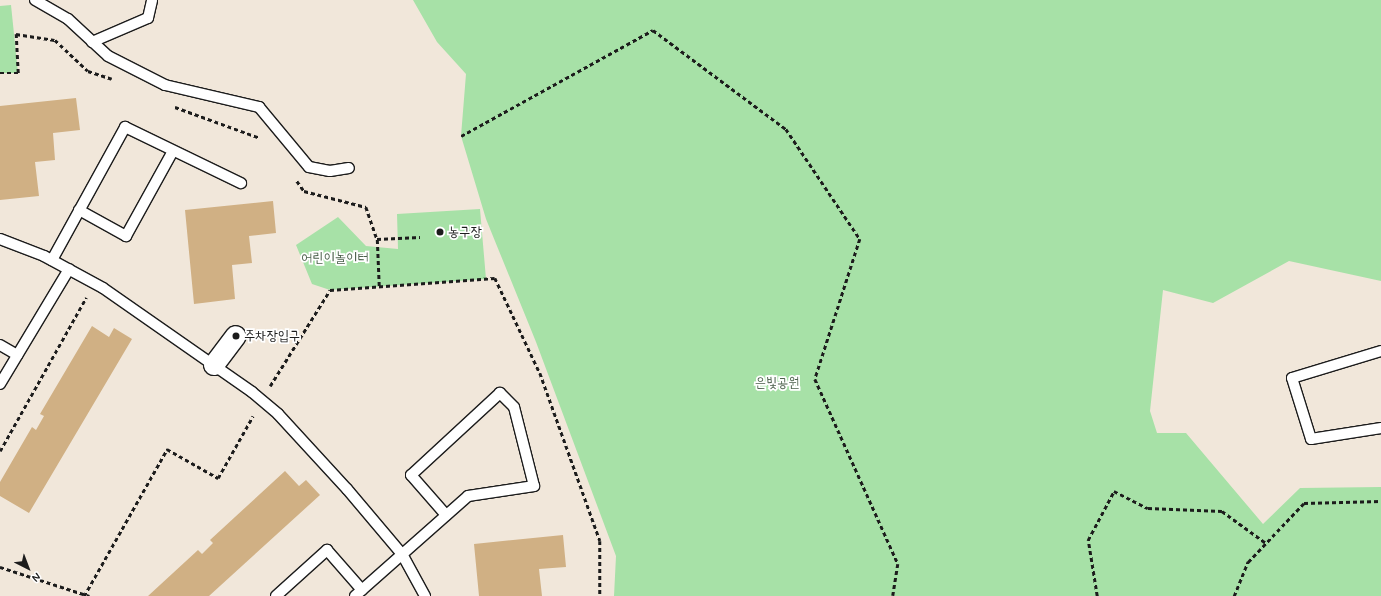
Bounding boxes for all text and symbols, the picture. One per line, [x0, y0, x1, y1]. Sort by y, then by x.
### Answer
place label: 농구장 [448, 224, 482, 240]
marker: 농구장 [435, 227, 445, 237]
park label: 어린이놀이터 [301, 250, 369, 266]
place label: 주차장입구 [244, 328, 300, 344]
marker: 주차장입구 [231, 331, 241, 341]
park label: 은빛공원 [754, 375, 800, 391]
north arrow [8, 548, 48, 588]
text: N [29, 569, 43, 585]

